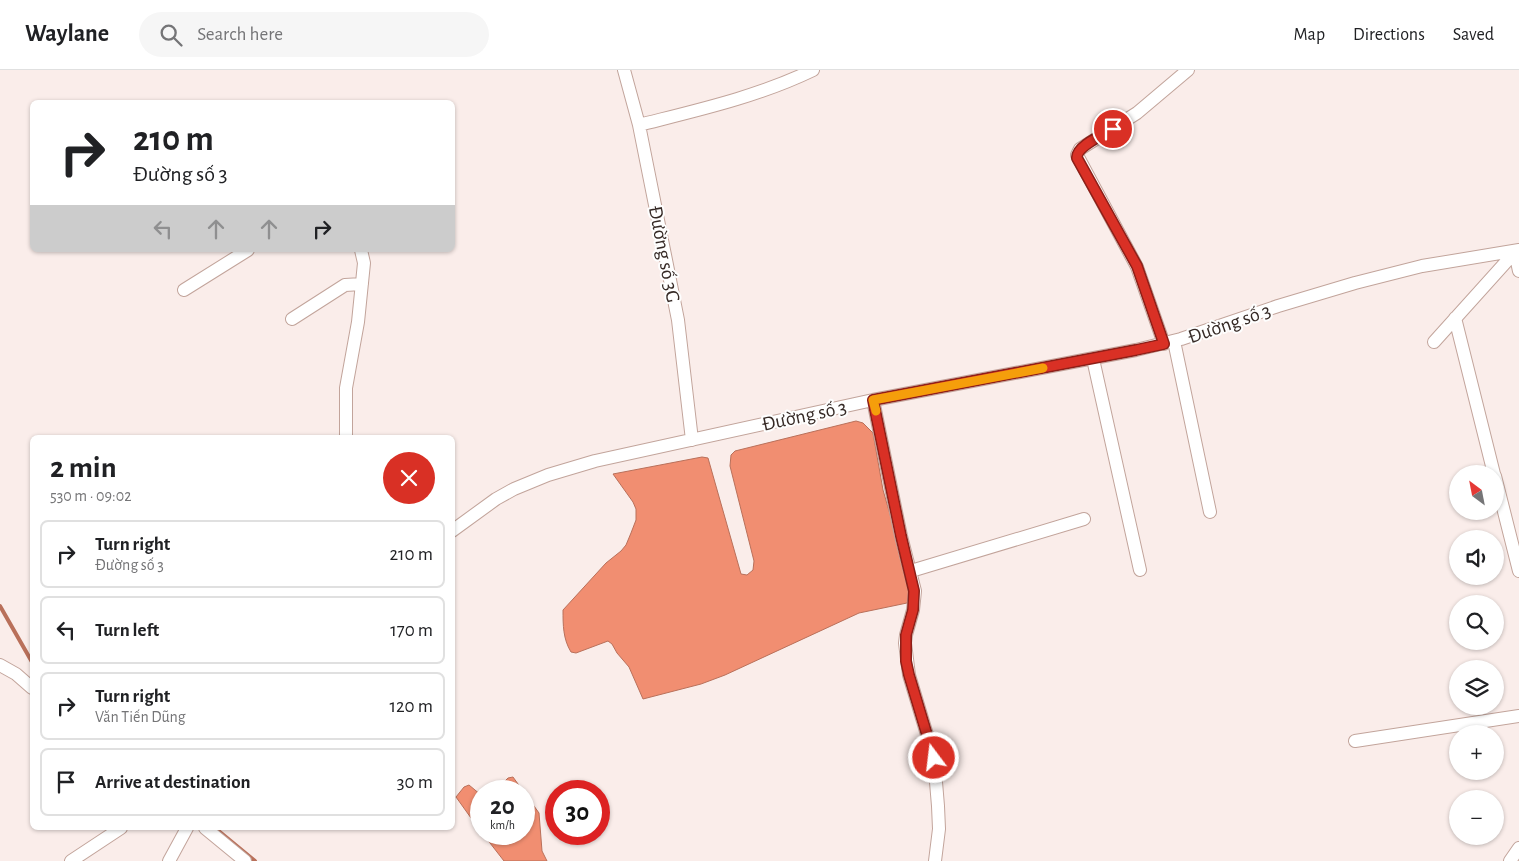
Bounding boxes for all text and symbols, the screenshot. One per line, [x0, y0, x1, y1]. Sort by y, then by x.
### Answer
search box [139, 12, 489, 57]
icon: search [157, 21, 185, 49]
text: Waylane [25, 22, 109, 46]
text: Search here [197, 25, 283, 44]
text: Map [1294, 26, 1325, 44]
text: Directions [1353, 26, 1425, 44]
text: Saved [1453, 26, 1494, 44]
pin [1092, 108, 1134, 150]
icon: arrive [1099, 115, 1127, 143]
icon: right [50, 120, 115, 185]
text: 210 m [133, 122, 214, 157]
text: Đường số 3 [133, 163, 228, 185]
street label: Đường số 3G [645, 204, 683, 304]
icon: left [149, 215, 177, 243]
icon: ahead [202, 215, 230, 243]
icon: ahead [255, 215, 283, 243]
icon: right [308, 215, 336, 243]
street label: Đường số 3 [1185, 300, 1273, 347]
street label: Đường số 3 [760, 397, 848, 435]
button: close [383, 452, 435, 504]
text: 2 min [50, 453, 117, 483]
north arrow [1449, 465, 1504, 520]
map controls [1449, 465, 1504, 845]
text: 530 m · 09:02 [50, 488, 131, 504]
button: sound [1449, 530, 1504, 585]
text: Turn right [95, 535, 170, 554]
icon: right [52, 540, 80, 568]
text: 210 m [389, 545, 433, 564]
text: Đường số 3 [95, 557, 164, 573]
button: search [1449, 595, 1504, 650]
icon: left [52, 616, 80, 644]
text: Turn left [95, 621, 159, 640]
text: 170 m [390, 621, 433, 640]
button: layers [1449, 660, 1504, 715]
text: Turn right [95, 687, 170, 706]
icon: right [52, 692, 80, 720]
text: 120 m [389, 697, 433, 716]
text: Văn Tiến Dũng [95, 709, 186, 725]
button: + [1449, 725, 1504, 780]
position arrow [907, 731, 959, 783]
icon: arrive [52, 768, 80, 796]
text: Arrive at destination [95, 773, 251, 792]
text: 30 m [397, 773, 433, 792]
speed limit sign: 30 [545, 780, 610, 845]
button: − [1449, 790, 1504, 845]
text: 20 [490, 794, 515, 819]
text: km/h [490, 819, 515, 831]

